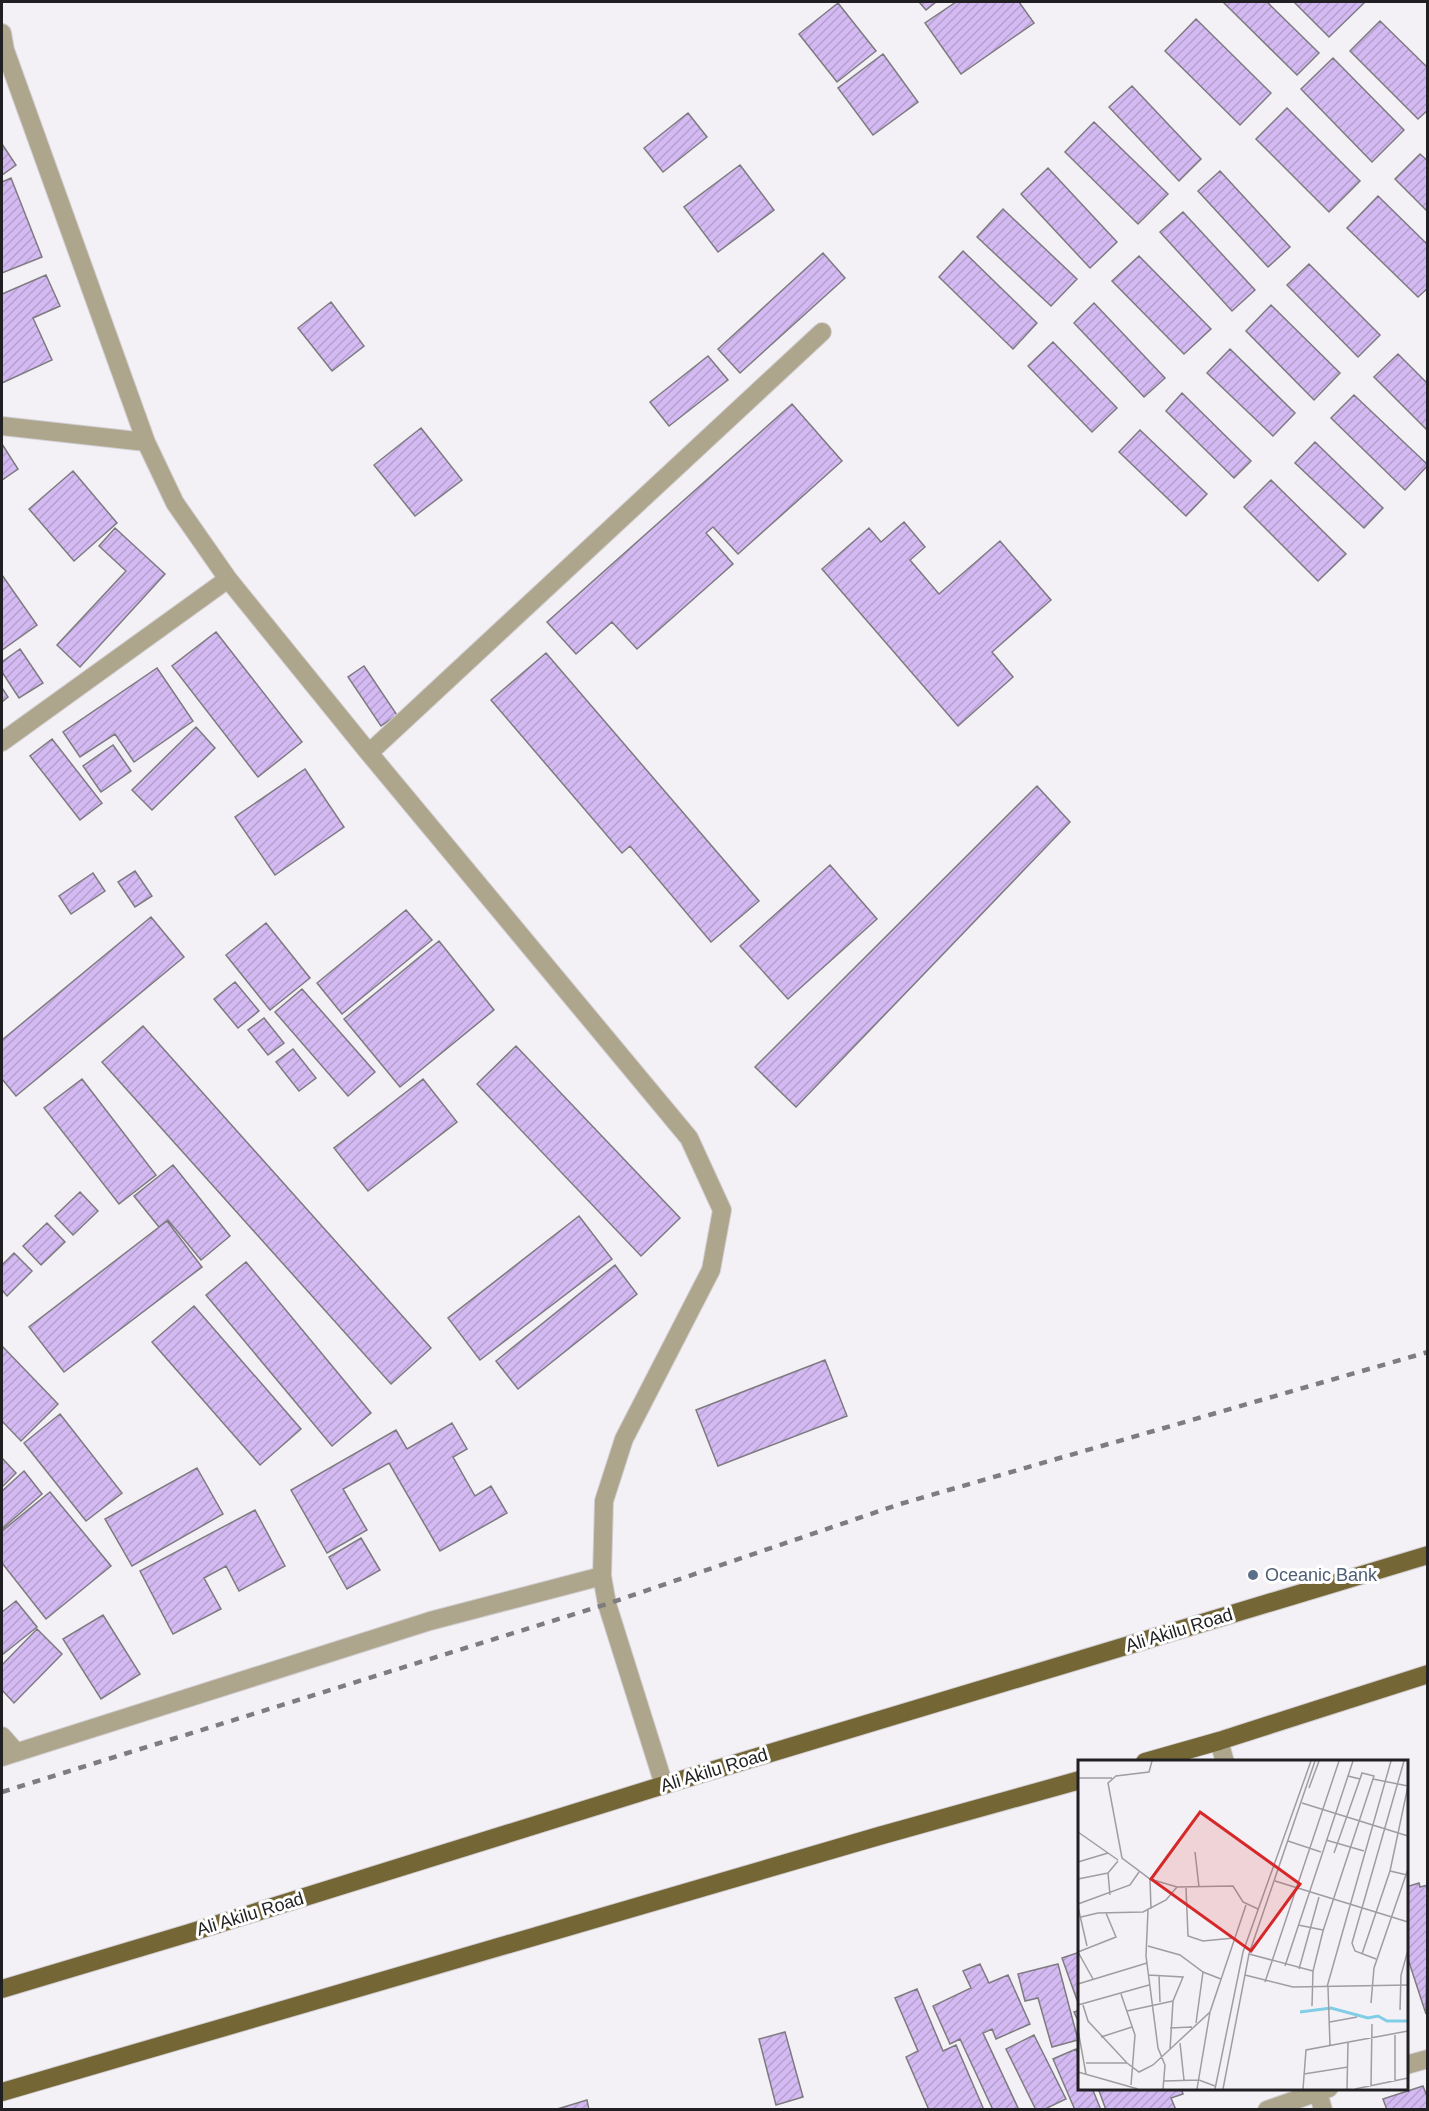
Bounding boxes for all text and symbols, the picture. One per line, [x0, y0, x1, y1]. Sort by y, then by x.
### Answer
place label: Oceanic Bank [1265, 1565, 1378, 1585]
marker: Oceanic Bank [1246, 1568, 1260, 1582]
street label: Ali Akilu Road [1123, 1604, 1235, 1656]
street label: Ali Akilu Road [658, 1744, 770, 1796]
inset map [1078, 1760, 1408, 2090]
street label: Ali Akilu Road [194, 1888, 306, 1940]

